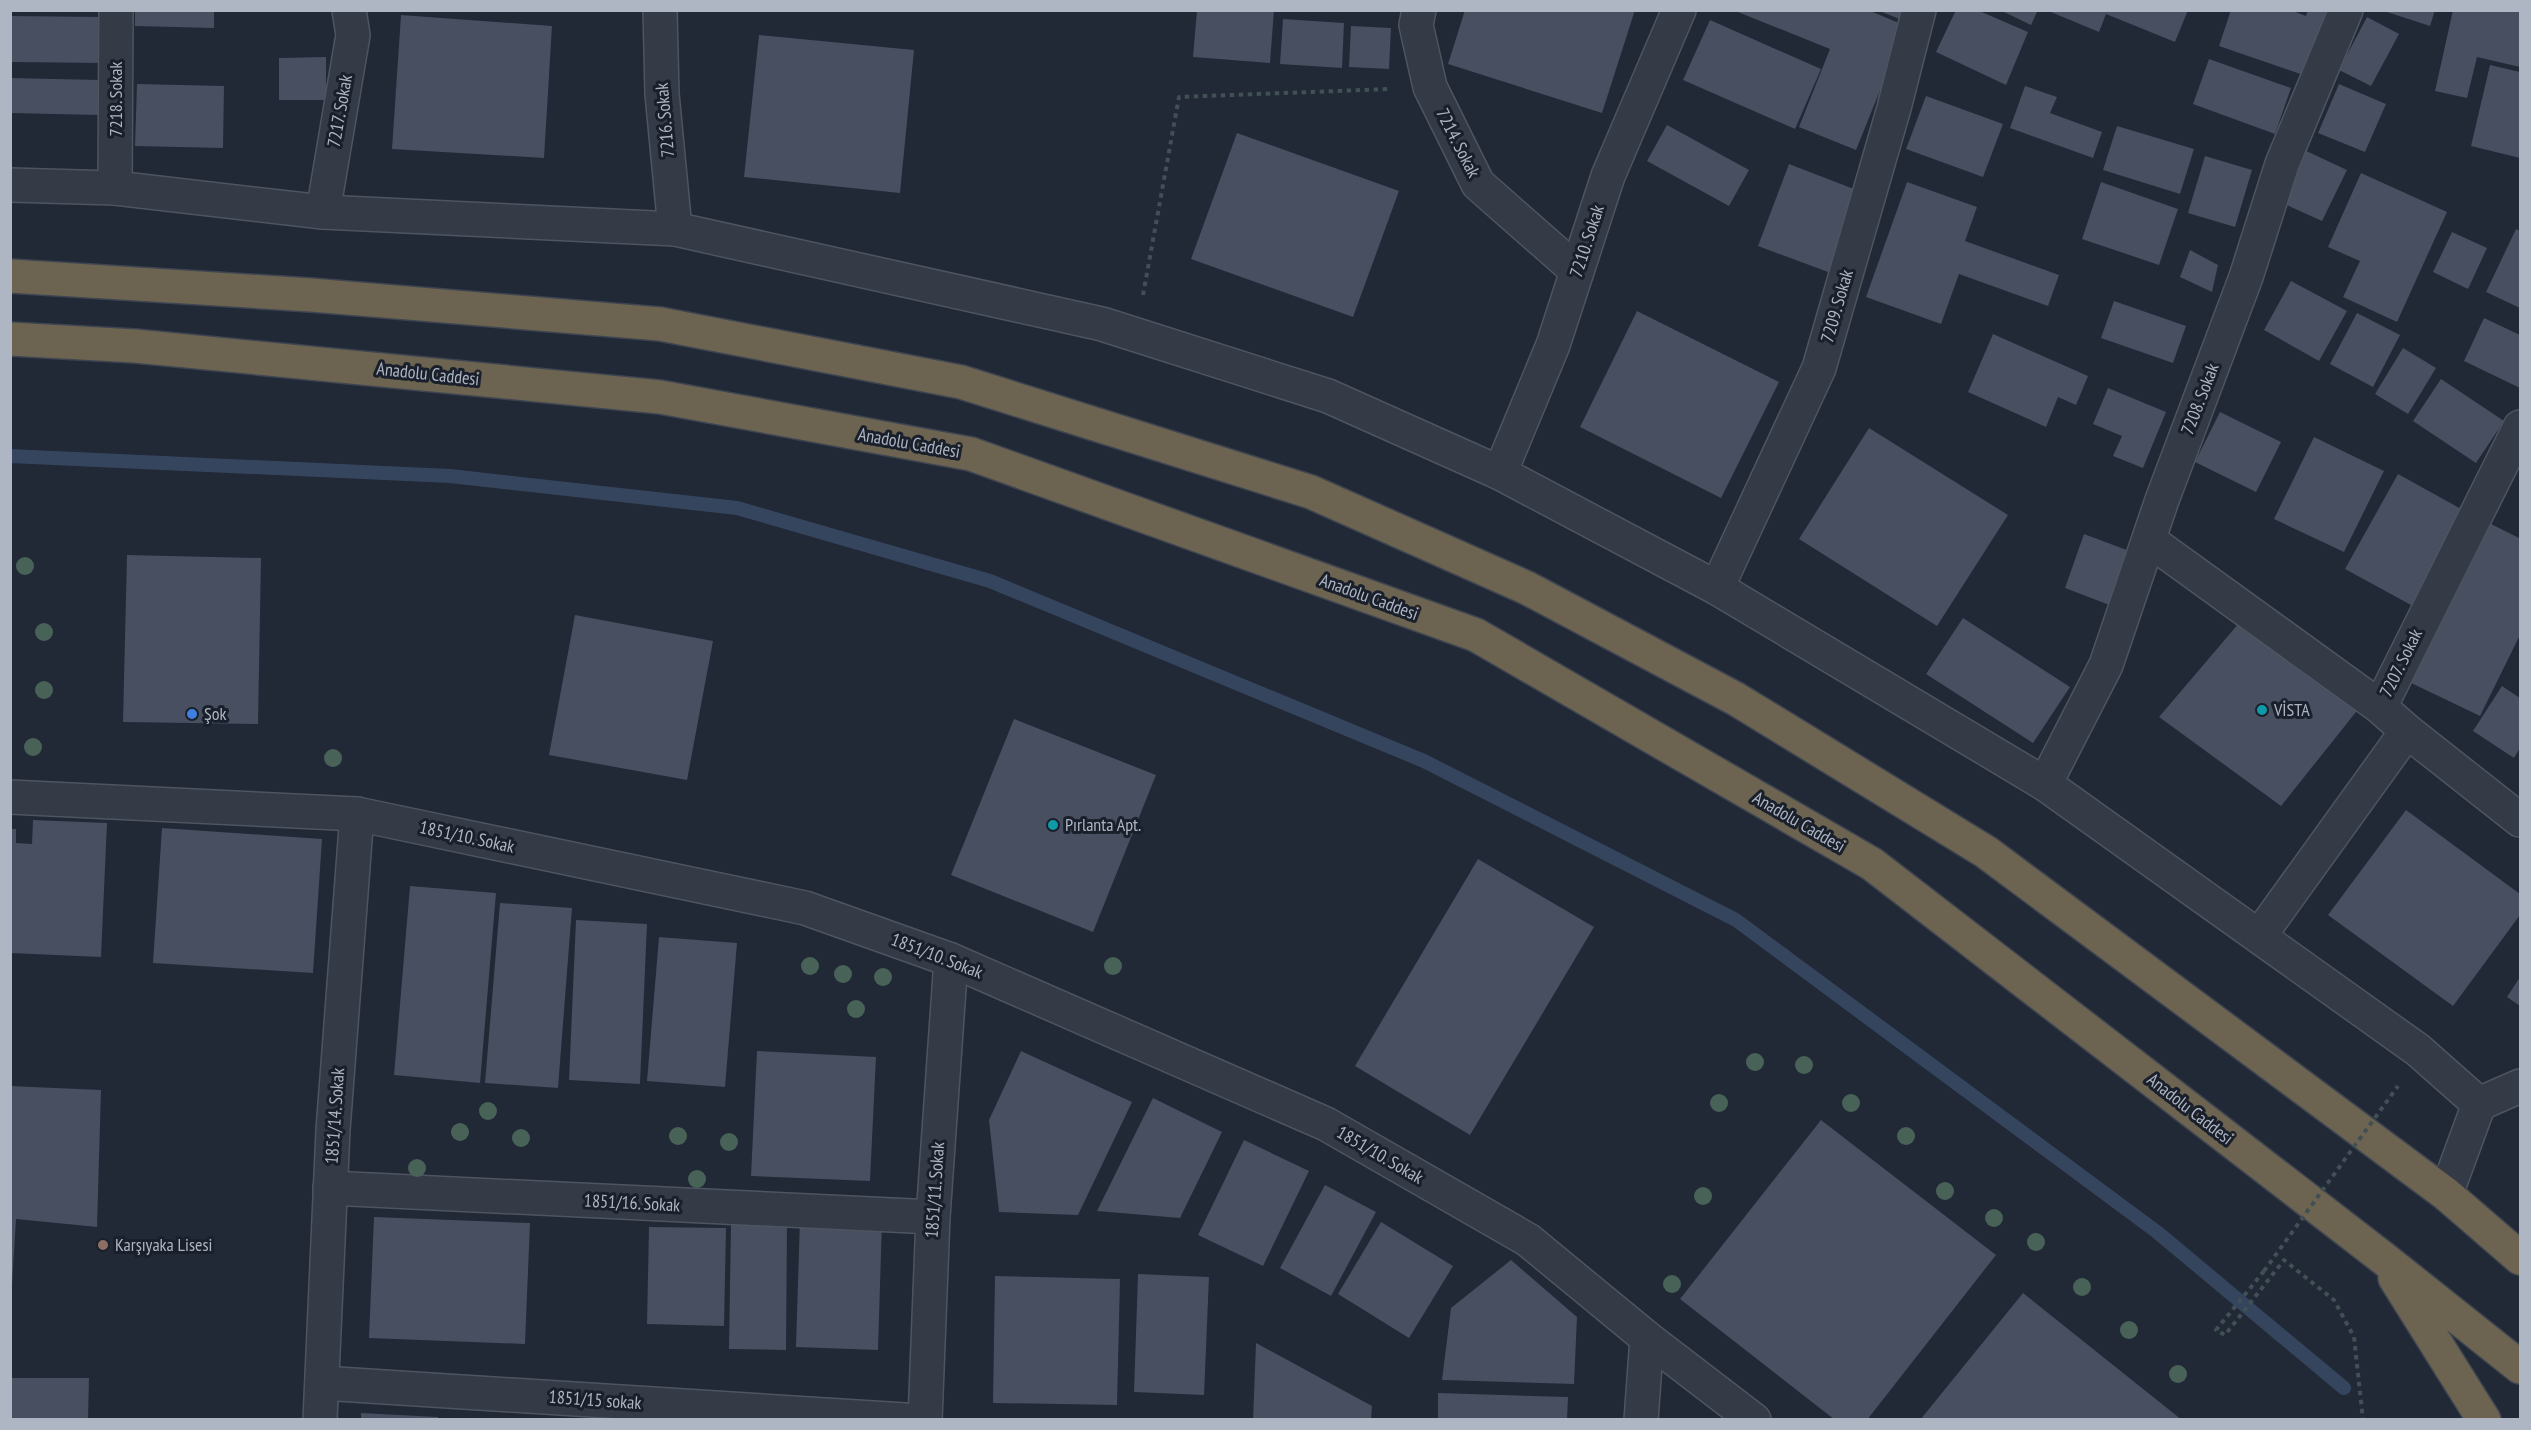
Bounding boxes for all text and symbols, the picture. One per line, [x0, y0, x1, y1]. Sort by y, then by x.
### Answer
street label: 7218. Sokak [104, 62, 127, 136]
street label: 7217. Sokak [322, 73, 357, 149]
street label: 7216. Sokak [650, 82, 679, 158]
street label: 7214. Sokak [1431, 104, 1486, 181]
street label: 7210. Sokak [1564, 202, 1609, 280]
street label: 7209. Sokak [1815, 267, 1858, 345]
street label: Anadolu Caddesi [376, 357, 481, 390]
street label: 7208. Sokak [2175, 360, 2224, 438]
street label: Anadolu Caddesi [856, 422, 962, 463]
street label: Anadolu Caddesi [1317, 568, 1422, 625]
street label: 7207. Sokak [2374, 625, 2427, 701]
place label: VİSTA [2273, 698, 2310, 721]
place label: Şok [204, 702, 226, 725]
marker: VİSTA [2255, 703, 2269, 717]
marker: Şok [185, 707, 199, 721]
street label: Anadolu Caddesi [1749, 786, 1850, 857]
place label: Pırlanta Apt. [1065, 813, 1141, 836]
street label: 1851/10. Sokak [418, 815, 517, 858]
marker: Pırlanta Apt. [1046, 818, 1060, 832]
street label: 1851/10. Sokak [888, 928, 986, 984]
street label: 1851/14. Sokak [320, 1067, 349, 1165]
street label: Anadolu Caddesi [2143, 1068, 2238, 1149]
street label: 1851/10. Sokak [1333, 1121, 1428, 1189]
street label: 1851/11. Sokak [920, 1141, 949, 1239]
street label: 1851/16. Sokak [583, 1188, 681, 1217]
place label: Karşıyaka Lisesi [115, 1233, 212, 1256]
marker: Karşıyaka Lisesi [96, 1238, 110, 1252]
street label: 1851/15 sokak [548, 1385, 642, 1414]

